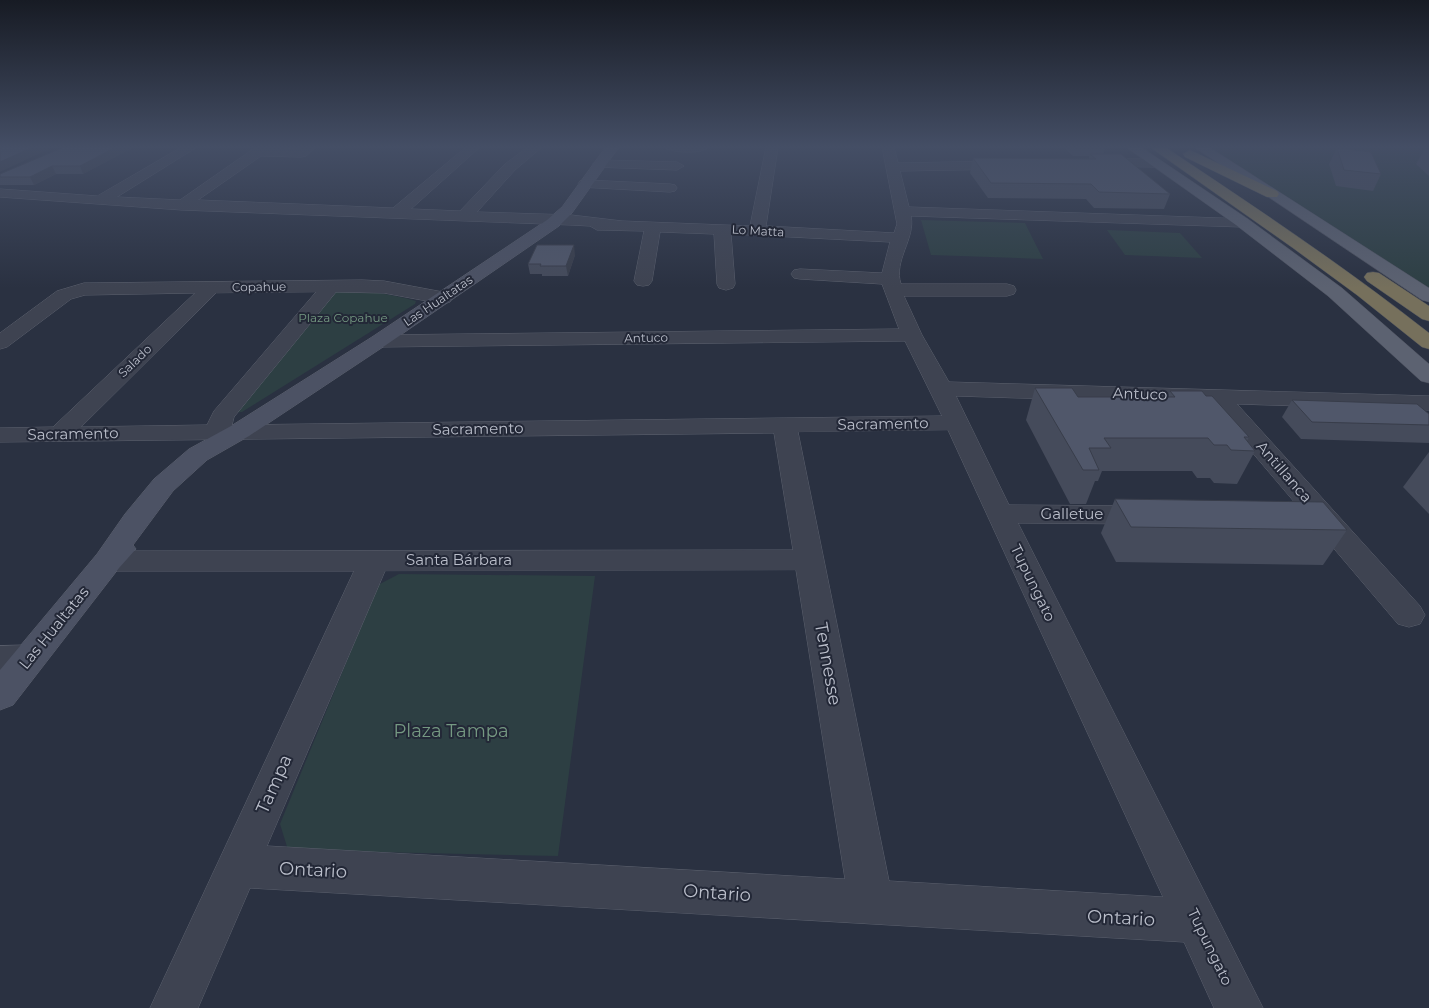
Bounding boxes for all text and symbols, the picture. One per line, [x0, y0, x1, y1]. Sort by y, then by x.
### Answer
street label: Lo Matta [731, 222, 785, 239]
street label: Las Hualtatas [400, 272, 475, 329]
street label: Copahue [232, 279, 286, 294]
park label: Plaza Copahue [298, 310, 388, 325]
street label: Antuco [624, 330, 668, 345]
street label: Salado [115, 341, 154, 380]
street label: Antuco [1112, 383, 1168, 404]
street label: Sacramento [837, 413, 929, 434]
street label: Sacramento [432, 418, 524, 439]
street label: Sacramento [27, 423, 119, 444]
street label: Antillanca [1252, 437, 1316, 506]
street label: Galletue [1041, 504, 1103, 523]
street label: Tupungato [1007, 541, 1060, 624]
street label: Santa Bárbara [406, 550, 512, 569]
street label: Las Hualtatas [15, 583, 93, 673]
street label: Tennesse [810, 621, 846, 707]
park label: Plaza Tampa [393, 720, 509, 742]
street label: Tampa [251, 751, 297, 817]
street label: Ontario [278, 857, 348, 883]
street label: Ontario [682, 880, 752, 906]
street label: Ontario [1086, 905, 1156, 931]
street label: Tupungato [1184, 905, 1237, 988]

